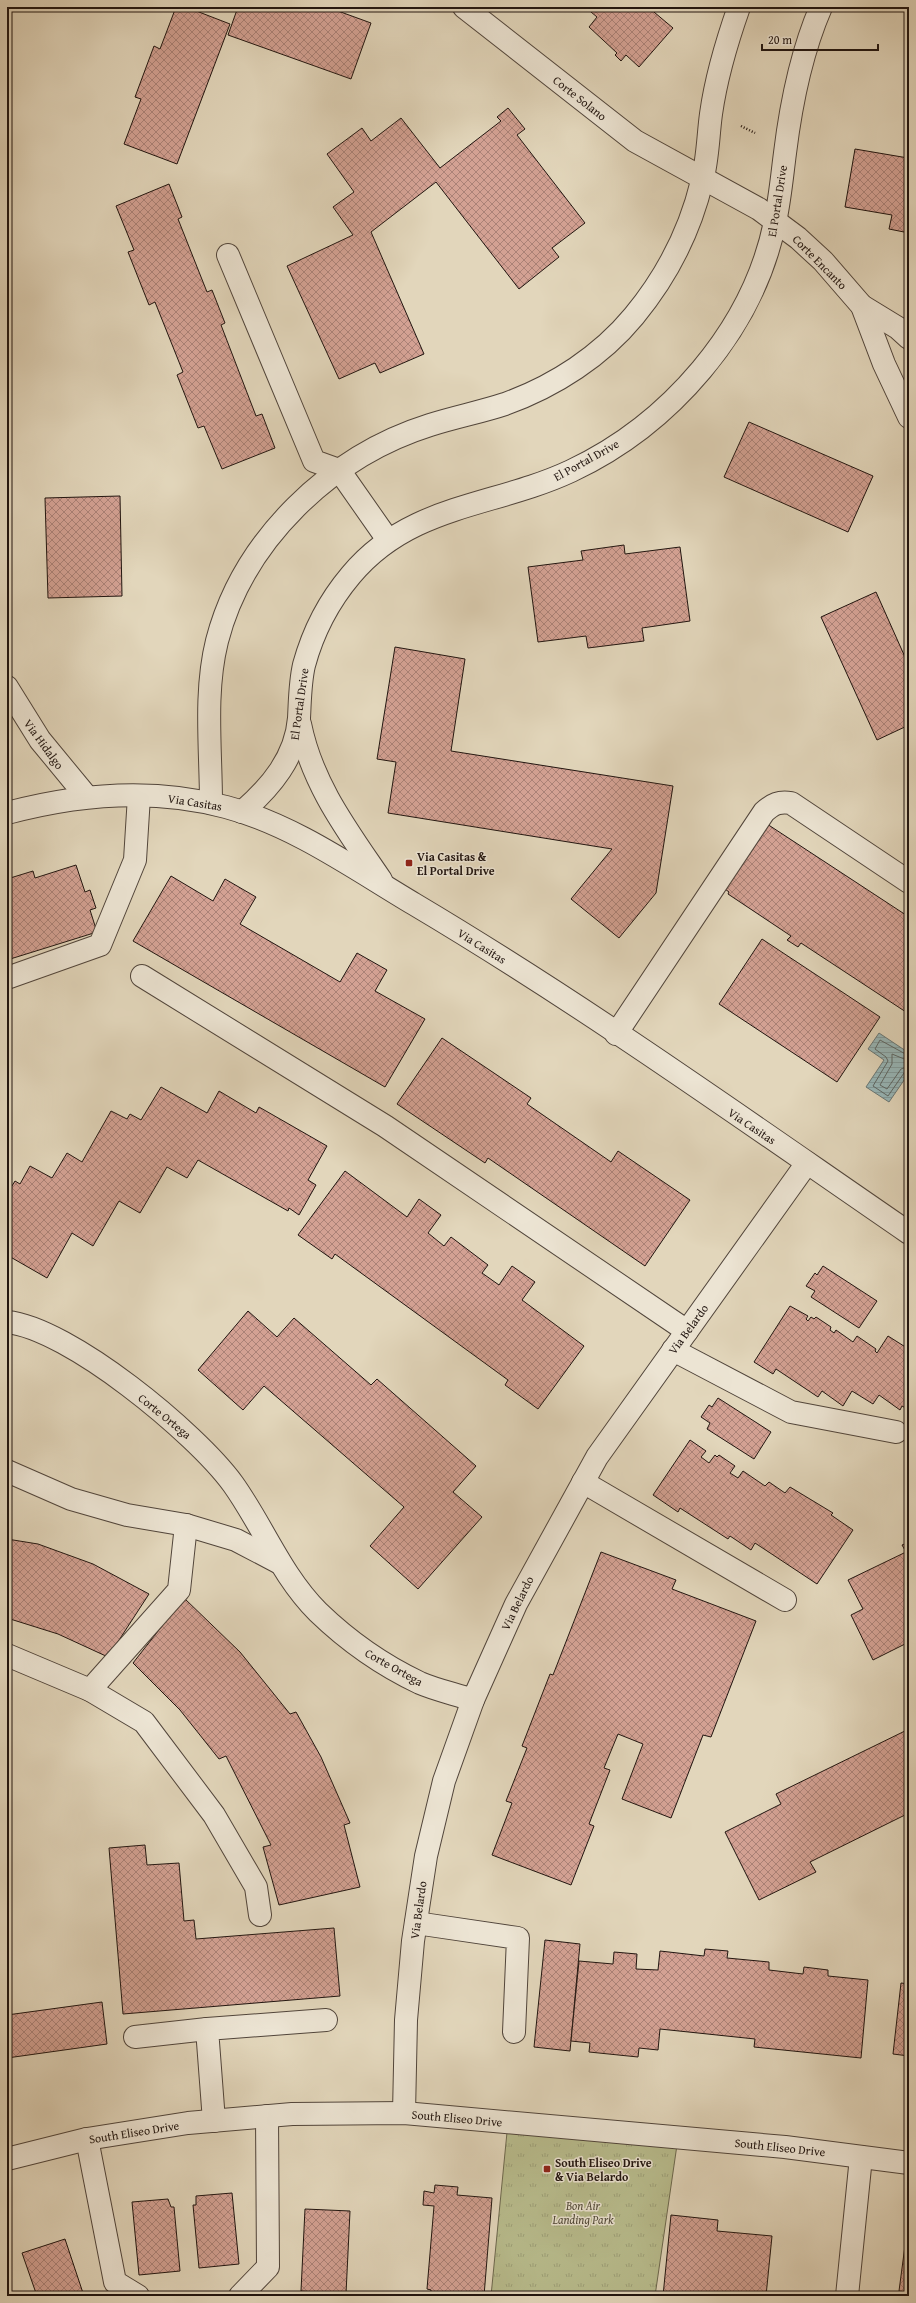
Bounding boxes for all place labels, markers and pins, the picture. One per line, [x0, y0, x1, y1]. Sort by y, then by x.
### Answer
place label: Via Casitas & El Portal Drive [417, 848, 495, 879]
marker: Via Casitas & El Portal Drive [404, 858, 414, 868]
place label: South Eliseo Drive & Via Belardo [555, 2154, 652, 2185]
marker: South Eliseo Drive & Via Belardo [542, 2164, 552, 2174]

